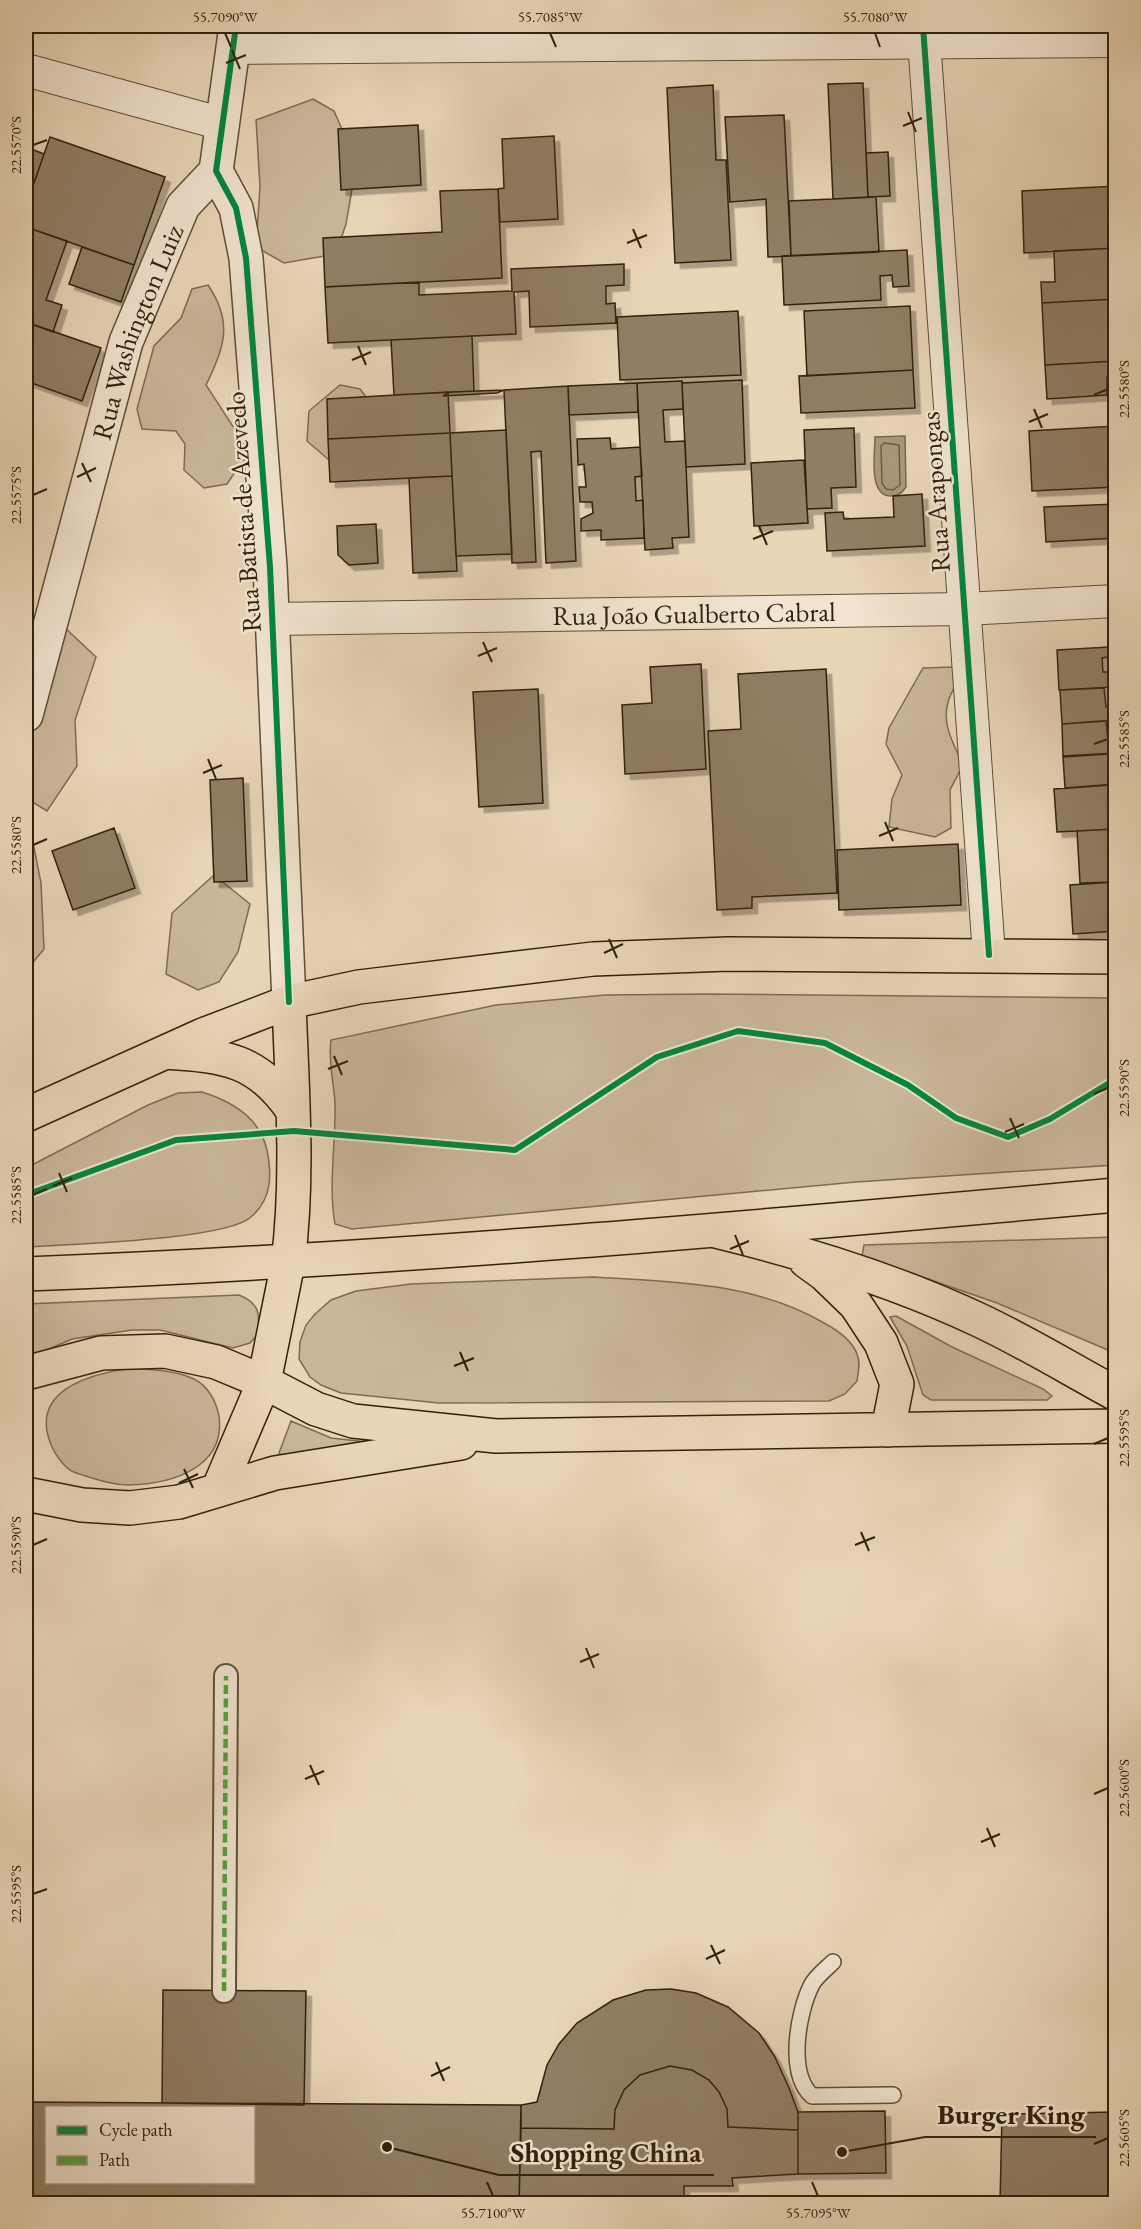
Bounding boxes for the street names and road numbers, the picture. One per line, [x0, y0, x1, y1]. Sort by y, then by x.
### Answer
street label: Rua Washington Luiz [83, 218, 191, 443]
street label: Rua Batista de Azevedo [217, 390, 269, 634]
street label: Rua Arapongas [912, 410, 958, 574]
street label: Rua João Gualberto Cabral [552, 593, 836, 632]

